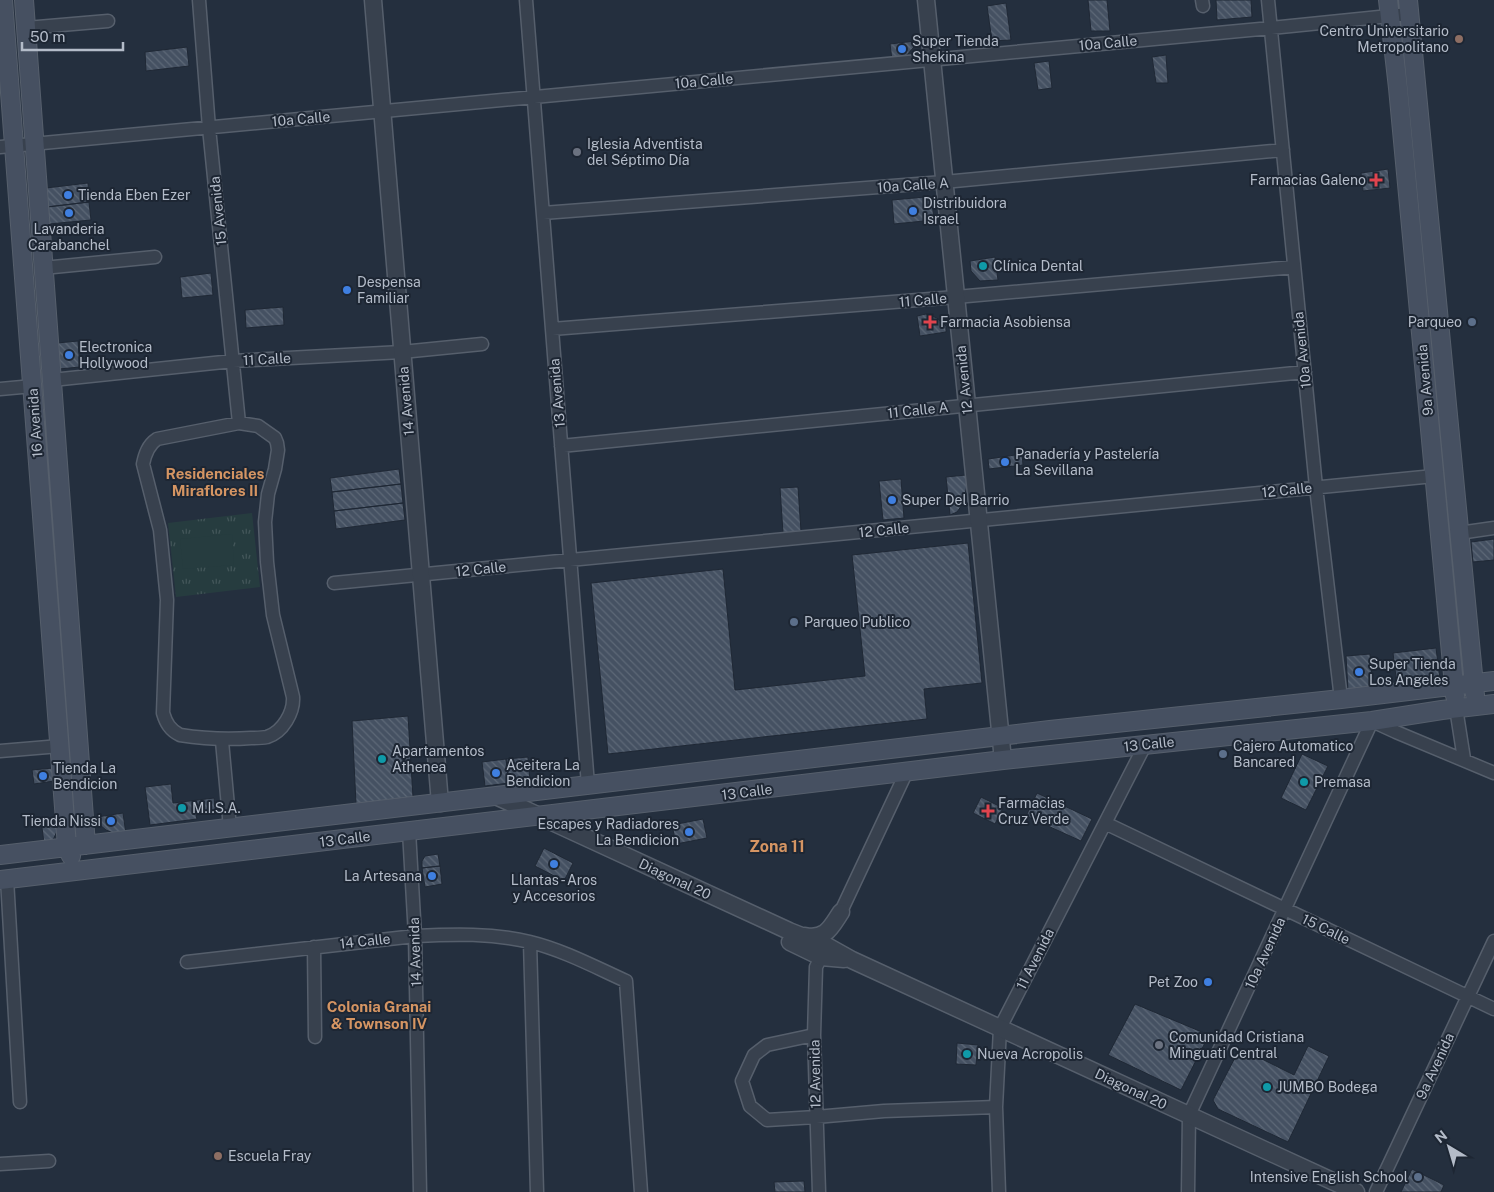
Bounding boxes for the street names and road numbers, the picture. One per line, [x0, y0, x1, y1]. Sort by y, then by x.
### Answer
street label: 10a Calle [1078, 32, 1138, 54]
street label: 10a Calle [674, 70, 734, 92]
street label: 10a Calle [271, 108, 331, 130]
street label: 10a Calle A [877, 175, 949, 195]
street label: 15 Avenida [206, 176, 230, 246]
street label: 11 Calle [898, 290, 948, 310]
street label: 10a Avenida [1290, 311, 1314, 389]
street label: 9a Avenida [1414, 344, 1436, 416]
street label: 12 Avenida [952, 345, 976, 415]
street label: 11 Calle [243, 350, 291, 368]
street label: 13 Avenida [546, 358, 568, 428]
street label: 14 Avenida [395, 366, 417, 436]
street label: 16 Avenida [25, 388, 45, 458]
street label: 11 Calle A [887, 399, 949, 421]
street label: 12 Calle [1261, 479, 1313, 501]
street label: 12 Calle [858, 519, 910, 541]
street label: 12 Calle [455, 558, 507, 580]
street label: 13 Calle [1123, 733, 1175, 755]
street label: 13 Calle [721, 781, 773, 803]
street label: 13 Calle [319, 828, 371, 850]
street label: Diagonal 20 [636, 855, 714, 903]
street label: 15 Calle [1299, 911, 1353, 947]
street label: 10a Avenida [1241, 915, 1289, 991]
street label: 14 Avenida [406, 917, 424, 987]
street label: 11 Avenida [1013, 926, 1057, 992]
street label: 14 Calle [339, 930, 391, 952]
street label: 9a Avenida [1413, 1030, 1457, 1102]
street label: 12 Avenida [806, 1039, 824, 1109]
street label: Diagonal 20 [1092, 1065, 1170, 1113]

